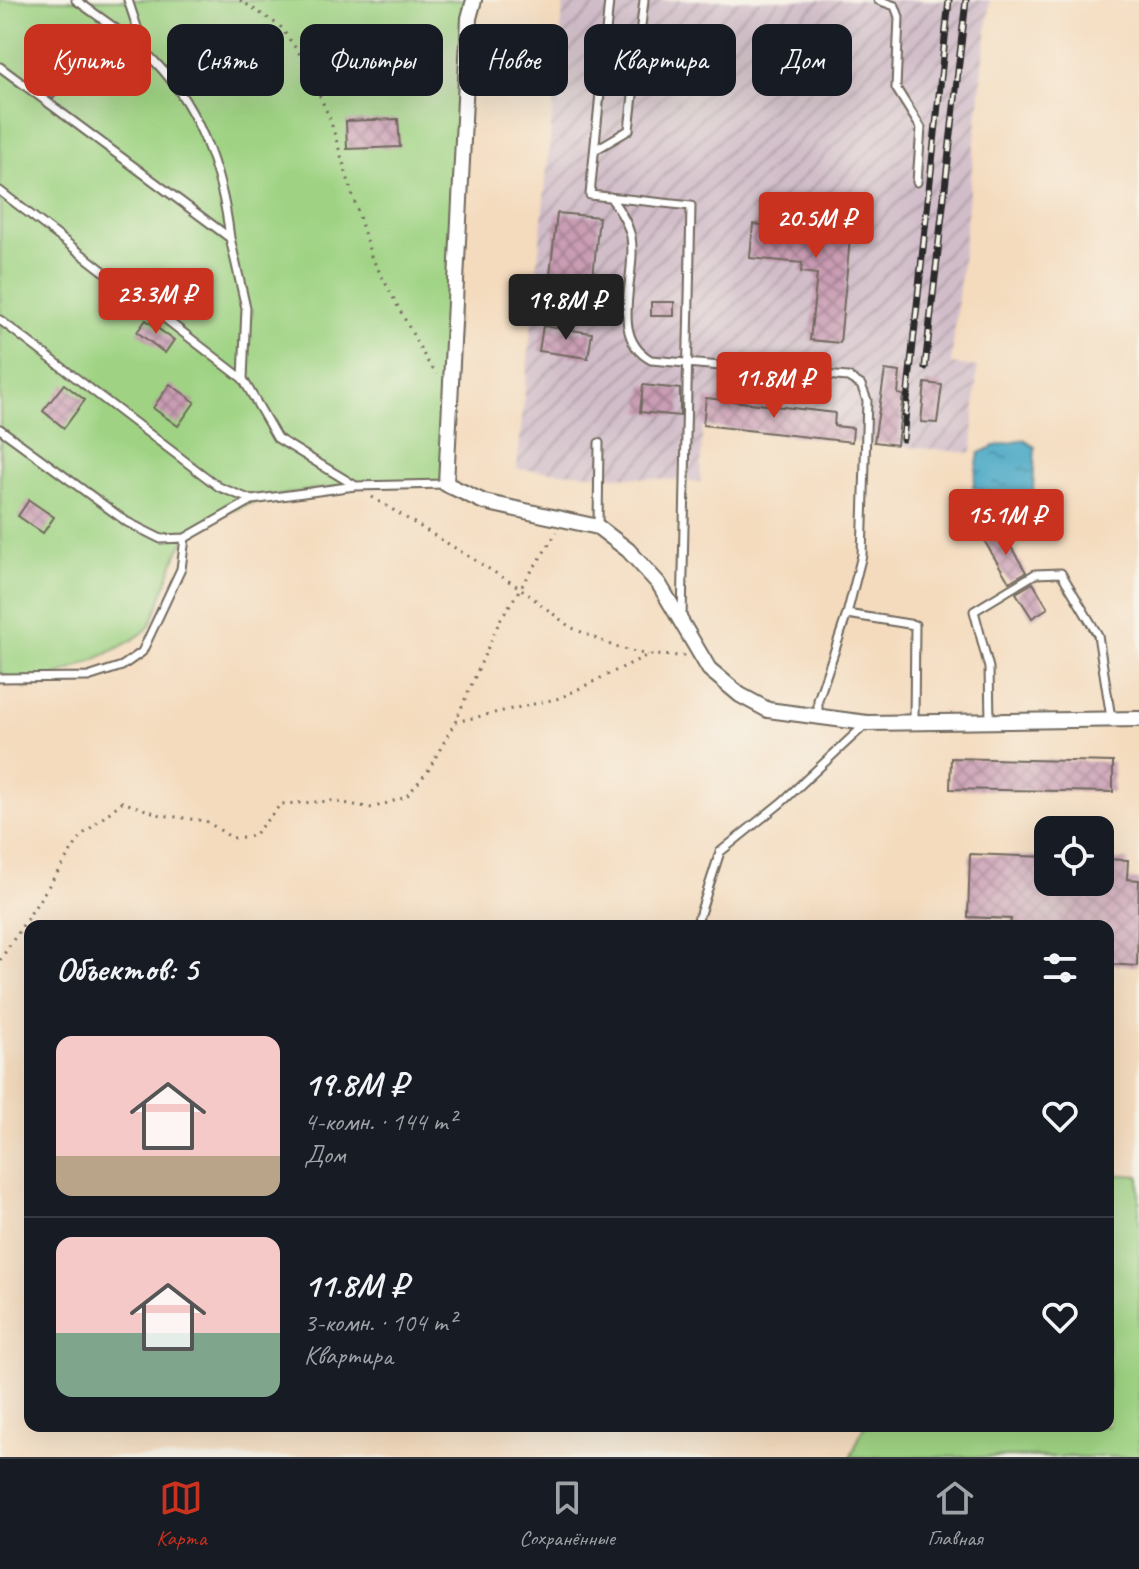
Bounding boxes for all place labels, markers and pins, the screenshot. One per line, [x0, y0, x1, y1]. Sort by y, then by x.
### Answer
pin: 20.5M ₽ [742, 192, 890, 260]
pin: 23.3M ₽ [82, 268, 230, 336]
pin: 19.8M ₽ [492, 274, 640, 342]
pin: 11.8M ₽ [700, 352, 848, 420]
pin: 15.1M ₽ [932, 489, 1080, 557]

